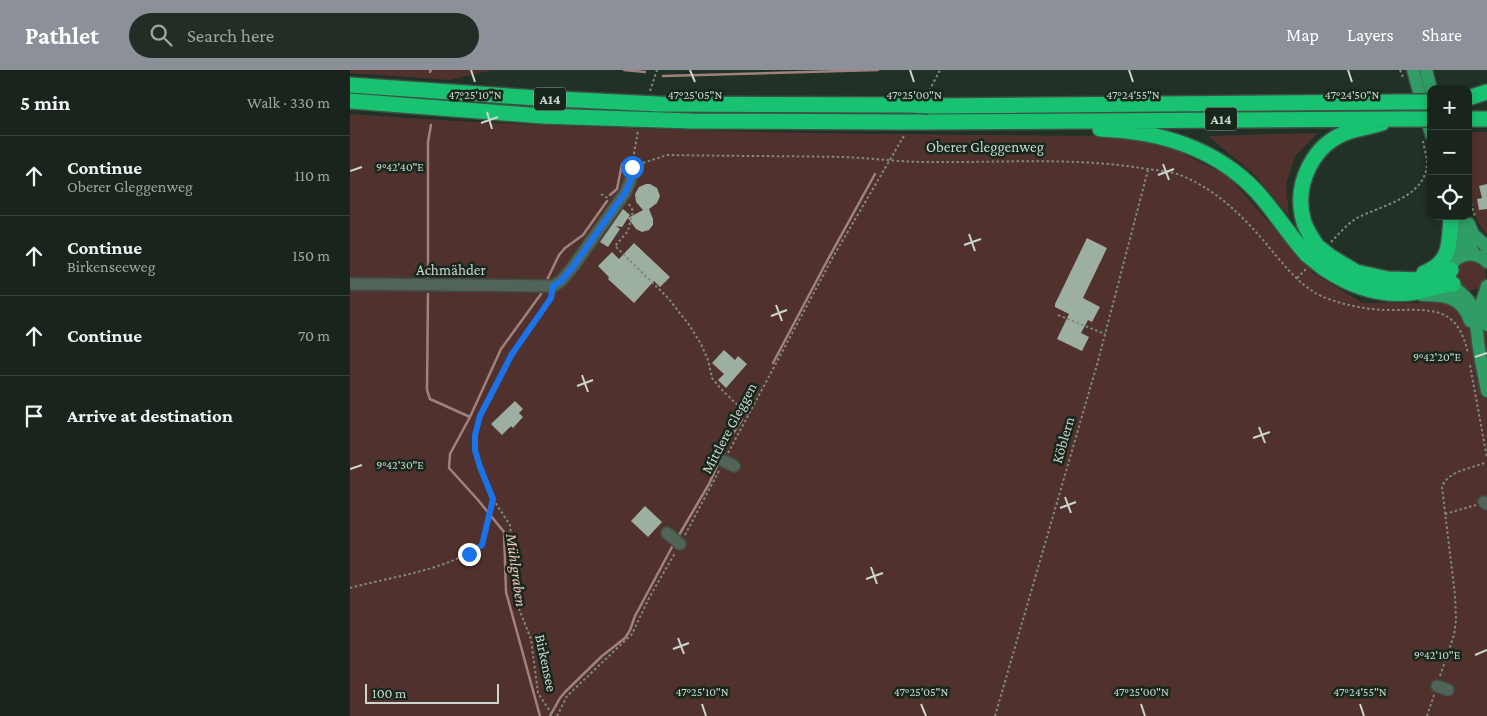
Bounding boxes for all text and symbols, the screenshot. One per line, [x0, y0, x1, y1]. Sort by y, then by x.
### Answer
search box [129, 13, 479, 58]
icon: search [147, 21, 175, 49]
text: Pathlet [25, 22, 99, 49]
text: Search here [187, 25, 274, 46]
text: Map [1286, 25, 1319, 45]
text: Layers [1347, 25, 1394, 45]
text: Share [1422, 25, 1462, 45]
map controls [1427, 85, 1472, 220]
button: + [1427, 85, 1472, 130]
text: 47°25'10"N [448, 88, 502, 102]
road number: A14 [534, 88, 566, 110]
text: 47°25'05"N [668, 88, 722, 102]
text: 47°25'00"N [886, 88, 942, 102]
text: 47°24'55"N [1106, 88, 1160, 102]
text: 47°24'50"N [1325, 88, 1379, 102]
text: 5 min [20, 91, 70, 115]
text: Walk · 330 m [247, 94, 330, 111]
road number: A14 [1205, 108, 1237, 131]
button: − [1427, 130, 1472, 175]
street label: Oberer Gleggenweg [926, 139, 1044, 156]
route start [621, 156, 644, 179]
text: Continue [67, 157, 142, 178]
text: 9°42'40"E [376, 160, 424, 174]
icon: ahead [20, 162, 48, 190]
text: 110 m [294, 167, 330, 184]
button: locate [1427, 175, 1472, 220]
text: Oberer Gleggenweg [67, 178, 193, 195]
text: Continue [67, 237, 142, 258]
icon: ahead [20, 242, 48, 270]
text: 150 m [292, 247, 330, 264]
text: Birkenseeweg [67, 258, 155, 275]
street label: Achmähder [416, 262, 486, 278]
icon: ahead [20, 322, 48, 350]
text: Continue [67, 325, 142, 346]
text: 70 m [298, 327, 330, 344]
text: 9°42'20"E [1413, 350, 1461, 364]
street label: Mittlere Gleggen [698, 380, 761, 477]
icon: arrive [20, 402, 48, 430]
text: Arrive at destination [67, 405, 233, 426]
street label: Köblern [1049, 415, 1077, 465]
text: 9°42'30"E [376, 458, 424, 472]
water label: Mühlgraben [502, 531, 530, 608]
route end [458, 543, 481, 566]
street label: Birkensee [532, 633, 560, 693]
text: 9°42'10"E [1414, 648, 1461, 662]
scale bar [365, 681, 499, 704]
text: 100 m [372, 685, 406, 701]
text: 47°25'10"N [675, 685, 729, 699]
text: 47°25'05"N [894, 685, 948, 699]
text: 47°25'00"N [1113, 685, 1169, 699]
text: 47°24'55"N [1333, 685, 1387, 699]

